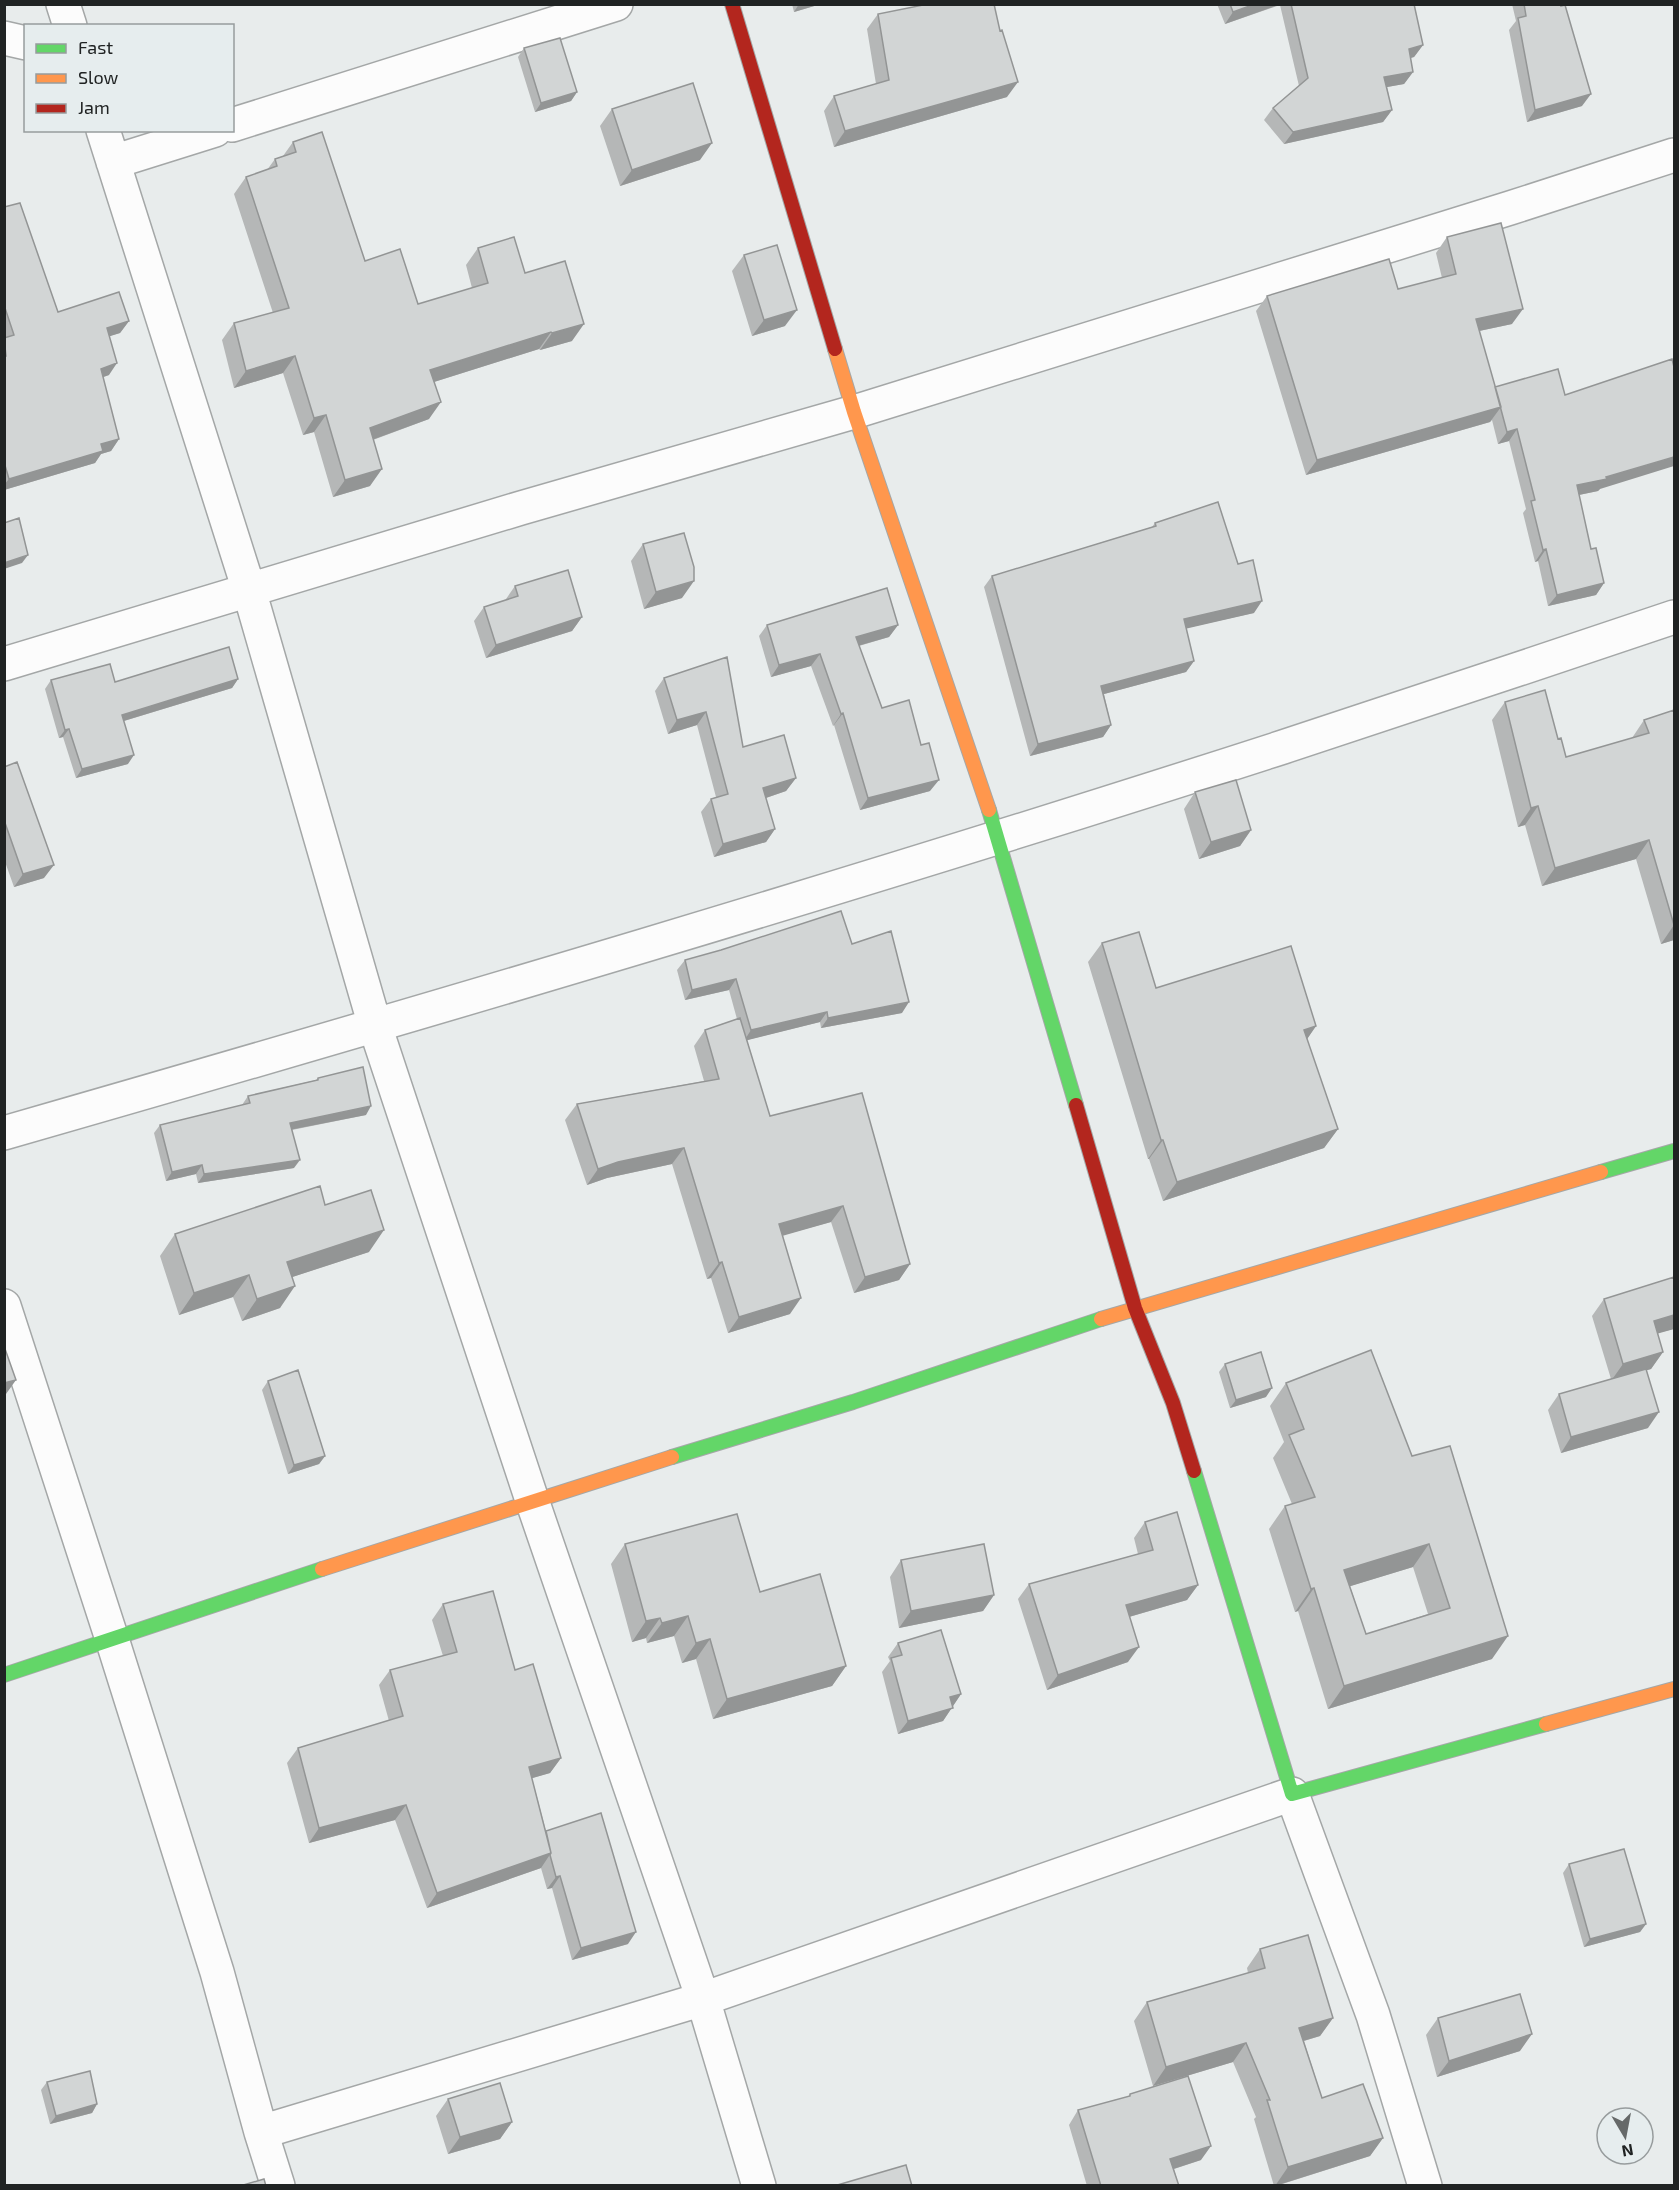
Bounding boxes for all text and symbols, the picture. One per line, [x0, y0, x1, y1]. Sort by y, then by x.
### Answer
legend [24, 24, 234, 132]
text: Fast [78, 36, 113, 58]
text: Slow [78, 66, 119, 88]
text: Jam [78, 96, 110, 118]
north arrow [1595, 2106, 1655, 2166]
text: N [1620, 2141, 1635, 2162]

